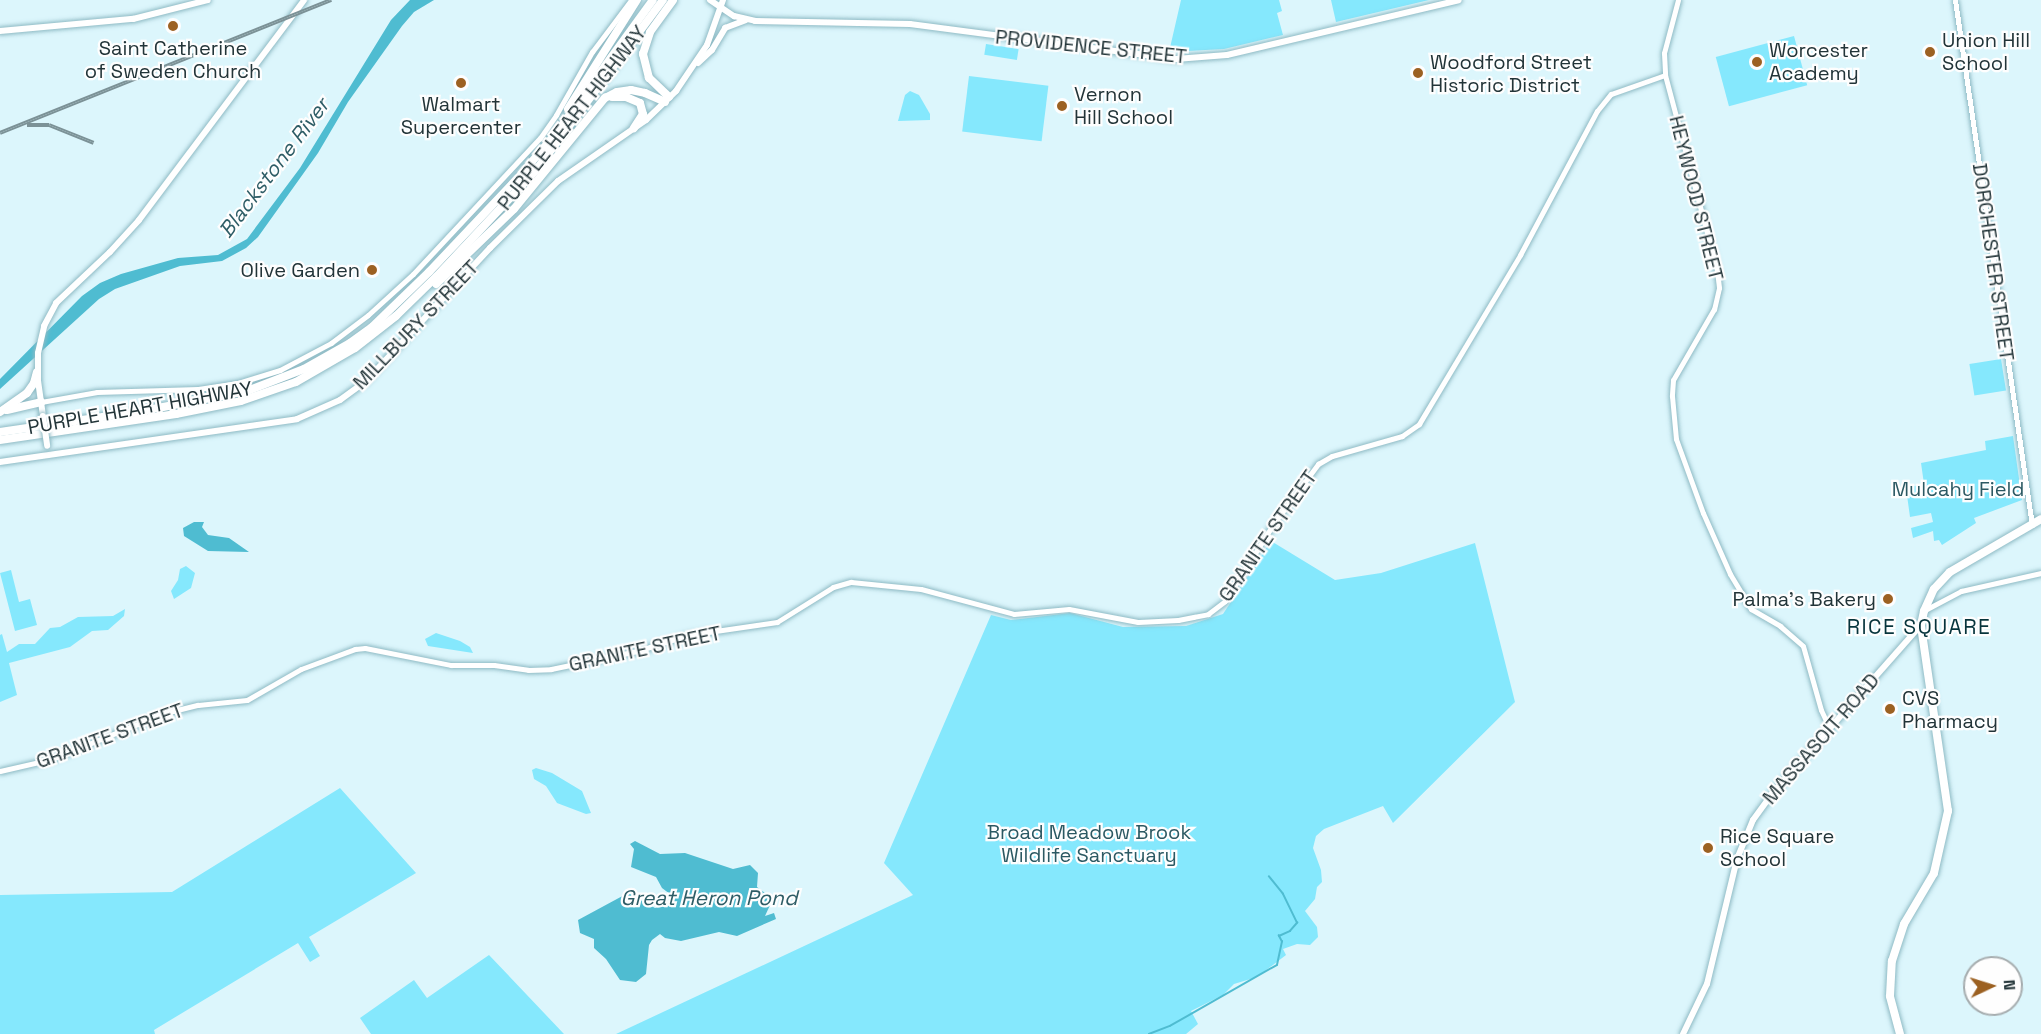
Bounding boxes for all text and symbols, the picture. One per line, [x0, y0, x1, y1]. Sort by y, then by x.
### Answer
marker: Saint Catherine of Sweden Church [166, 19, 180, 33]
street label: PURPLE HEART HIGHWAY [492, 21, 652, 215]
street label: PROVIDENCE STREET [994, 25, 1188, 69]
place label: Union Hill School [1942, 28, 2030, 75]
place label: Saint Catherine of Sweden Church [85, 36, 261, 83]
place label: Worcester Academy [1769, 39, 1868, 86]
marker: Union Hill School [1923, 45, 1937, 59]
place label: Woodford Street Historic District [1430, 50, 1592, 97]
marker: Worcester Academy [1750, 55, 1764, 69]
marker: Woodford Street Historic District [1411, 66, 1425, 80]
marker: Walmart Supercenter [454, 76, 468, 90]
place label: Vernon Hill School [1074, 83, 1173, 130]
place label: Walmart Supercenter [401, 92, 521, 139]
water label: Blackstone River [213, 93, 335, 243]
marker: Vernon Hill School [1055, 99, 1069, 113]
street label: HEYWOOD STREET [1664, 113, 1728, 283]
street label: DORCHESTER STREET [1967, 162, 2019, 362]
street label: MILLBURY STREET [348, 255, 484, 395]
place label: Olive Garden [241, 258, 360, 282]
marker: Olive Garden [365, 263, 379, 277]
street label: PURPLE HEART HIGHWAY [26, 376, 254, 440]
street label: GRANITE STREET [1214, 466, 1322, 606]
park label: Mulcahy Field [1892, 477, 2024, 501]
place label: Palma's Bakery [1732, 587, 1876, 611]
marker: Palma's Bakery [1881, 592, 1895, 606]
district label: RICE SQUARE [1847, 614, 1991, 640]
street label: GRANITE STREET [567, 621, 723, 677]
street label: MASSASOIT ROAD [1758, 669, 1884, 809]
place label: CVS Pharmacy [1902, 686, 1998, 733]
street label: GRANITE STREET [33, 698, 187, 774]
marker: CVS Pharmacy [1883, 702, 1897, 716]
park label: Broad Meadow Brook Wildlife Sanctuary [987, 821, 1191, 868]
place label: Rice Square School [1720, 825, 1834, 872]
marker: Rice Square School [1701, 841, 1715, 855]
water label: Great Heron Pond [621, 885, 797, 911]
north arrow [1963, 956, 2023, 1016]
text: N [1999, 979, 2020, 991]

